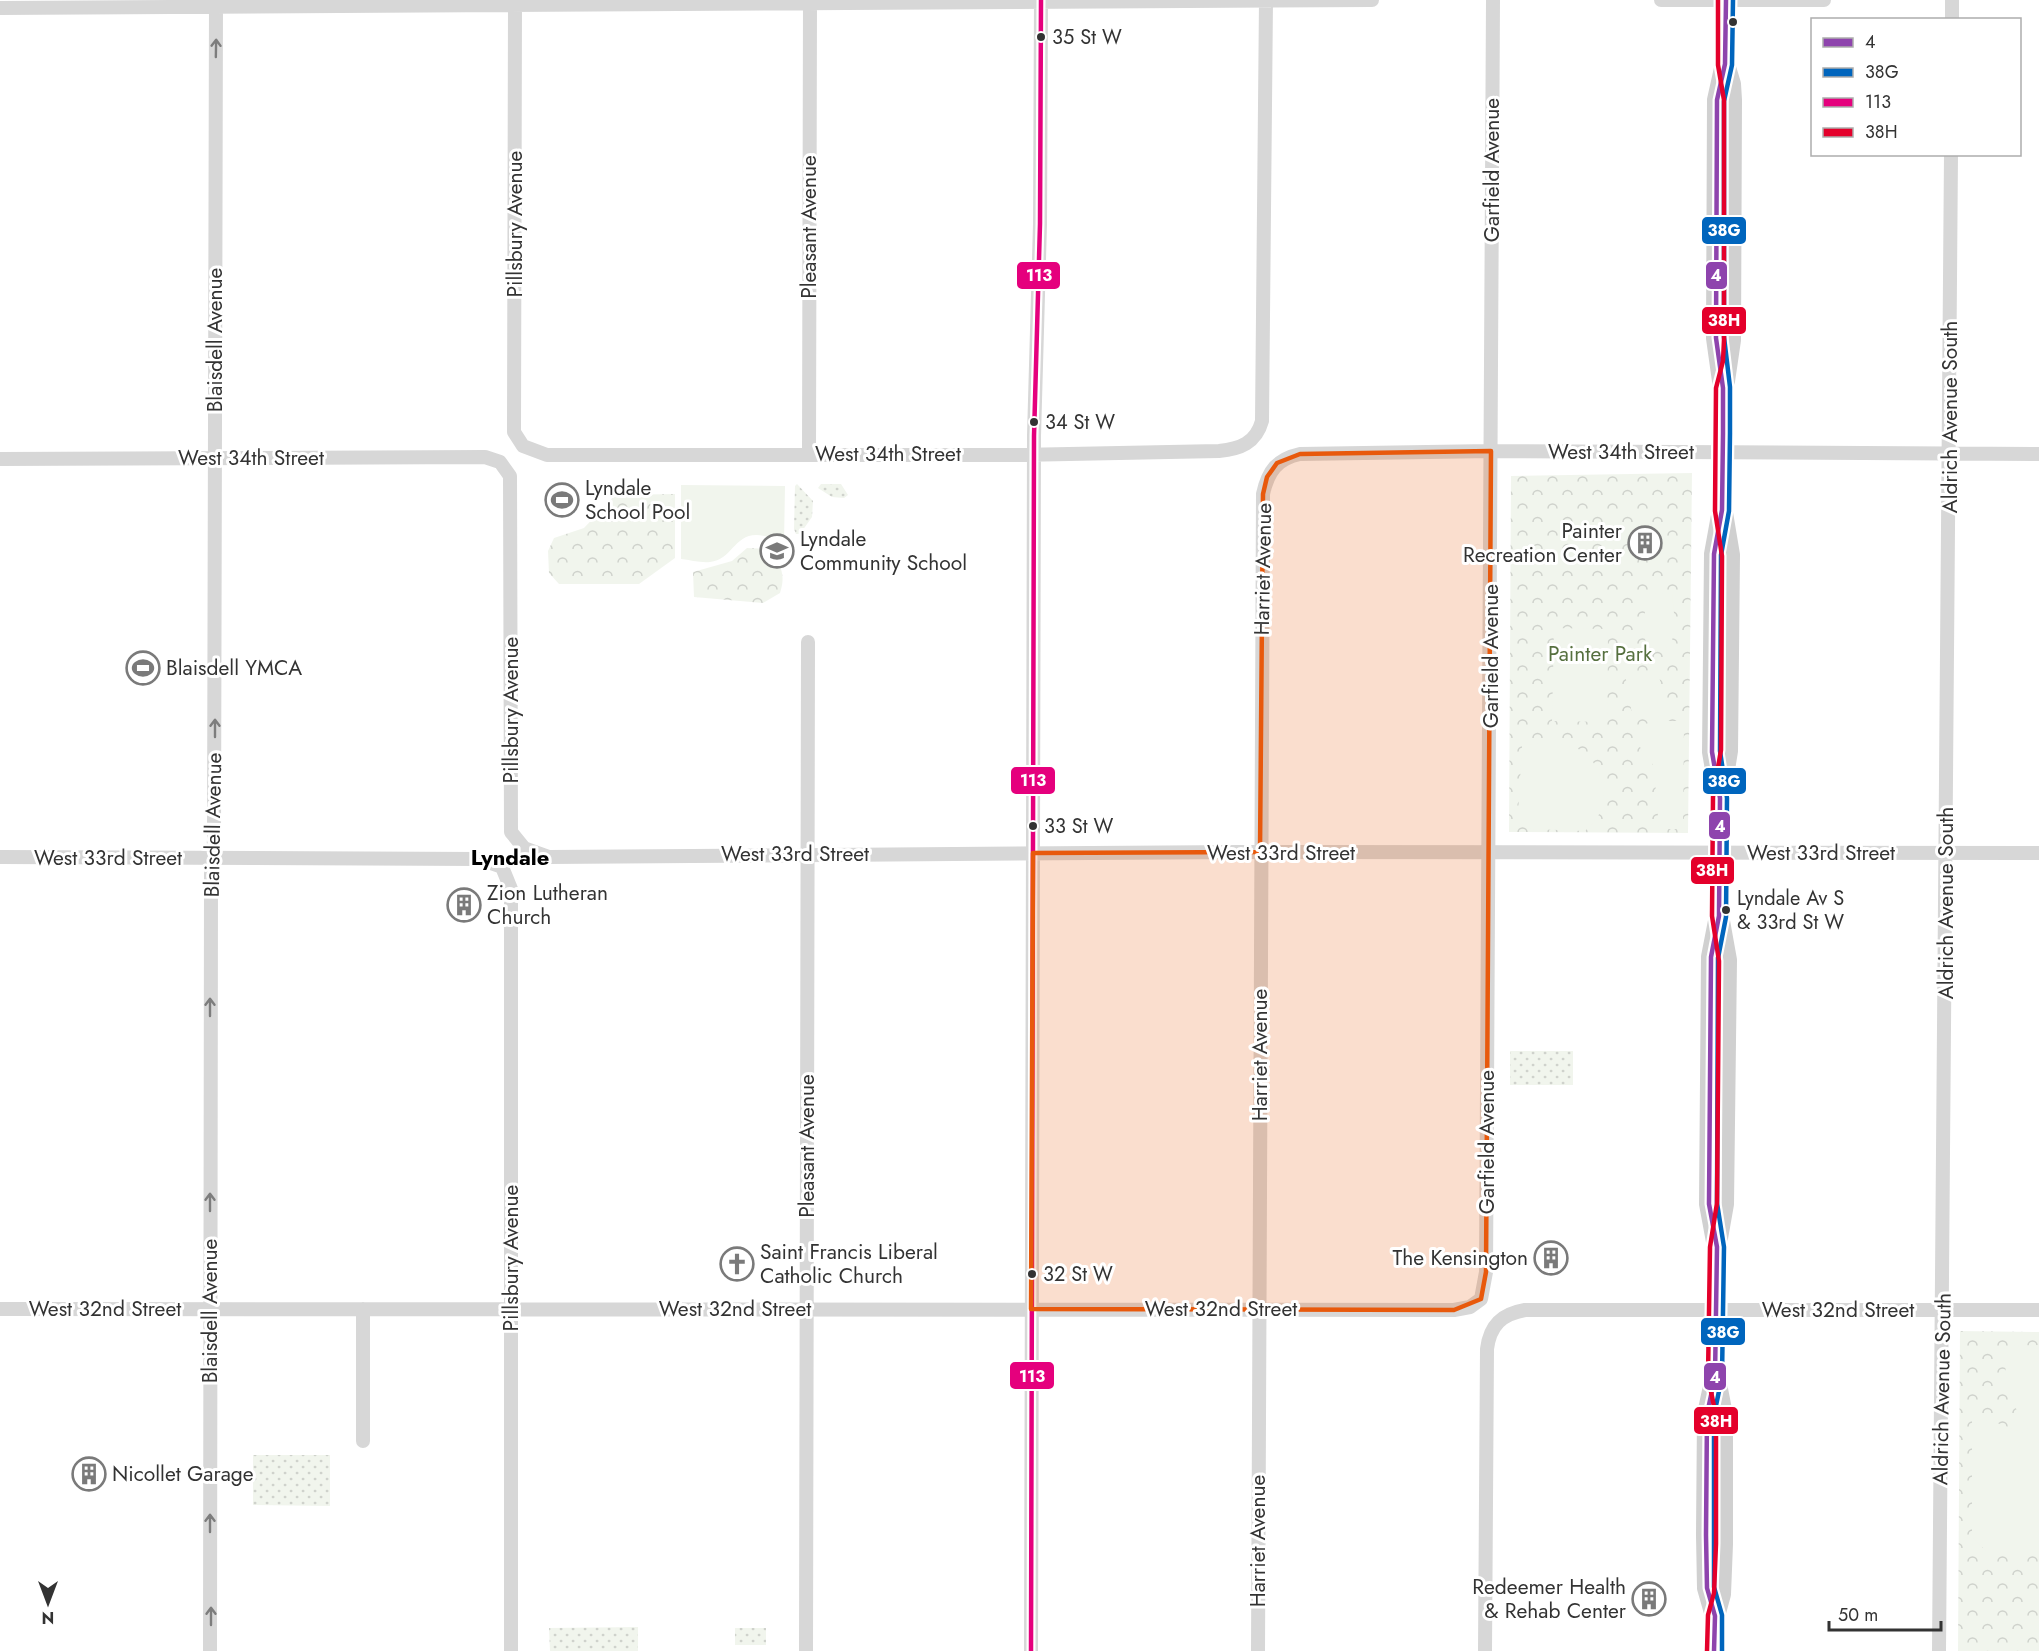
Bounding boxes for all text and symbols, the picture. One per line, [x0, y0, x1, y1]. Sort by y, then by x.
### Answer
unlabelled marker [1727, 16, 1739, 28]
legend [1811, 18, 2021, 156]
place label: 35 St W [1052, 23, 1122, 52]
text: 4 [1865, 29, 1876, 55]
marker: 35 St W [1035, 31, 1047, 43]
one-way arrow [210, 39, 222, 59]
text: 38G [1865, 59, 1899, 85]
text: 113 [1865, 89, 1891, 115]
street label: Garfield Avenue [1477, 98, 1507, 242]
text: 38H [1865, 119, 1898, 145]
street label: Pillsbury Avenue [500, 150, 530, 297]
street label: Pleasant Avenue [794, 155, 824, 299]
line badge: 38G [1701, 216, 1747, 245]
text: 38G [1708, 219, 1741, 242]
line badge: 113 [1016, 261, 1061, 290]
line badge: 4 [1705, 261, 1728, 290]
text: 113 [1026, 264, 1052, 287]
text: 4 [1710, 264, 1722, 287]
street label: Blaisdell Avenue [200, 267, 230, 412]
line badge: 38H [1701, 306, 1747, 335]
text: 38H [1708, 309, 1740, 332]
street label: Aldrich Avenue South [1935, 321, 1965, 513]
place label: 34 St W [1045, 408, 1115, 437]
marker: 34 St W [1028, 416, 1040, 428]
street label: West 34th Street [1548, 437, 1694, 467]
street label: West 34th Street [815, 439, 961, 469]
street label: West 34th Street [178, 443, 324, 473]
place label: Lyndale School Pool [585, 473, 690, 527]
sports icon: Lyndale School Pool [544, 482, 580, 518]
street label: Harriet Avenue [1247, 502, 1279, 636]
place label: Painter Recreation Center [1463, 516, 1623, 570]
place label: Lyndale Community School [800, 524, 967, 578]
building icon: Painter Recreation Center [1627, 525, 1663, 561]
school or university icon: Lyndale Community School [759, 533, 795, 569]
street label: Garfield Avenue [1476, 584, 1506, 728]
street label: Pillsbury Avenue [496, 636, 526, 783]
park label: Painter Park [1548, 639, 1653, 669]
sports icon: Blaisdell YMCA [125, 650, 161, 686]
place label: Blaisdell YMCA [166, 653, 302, 683]
one-way arrow [209, 718, 221, 738]
street label: Blaisdell Avenue [197, 752, 229, 898]
line badge: 113 [1010, 766, 1056, 795]
line badge: 38G [1702, 767, 1747, 795]
text: 113 [1020, 769, 1046, 792]
text: 38G [1708, 770, 1741, 793]
street label: Aldrich Avenue South [1931, 807, 1961, 999]
line badge: 4 [1708, 811, 1731, 840]
place label: 33 St W [1044, 812, 1114, 841]
text: 4 [1714, 815, 1726, 838]
marker: 33 St W [1027, 820, 1039, 832]
street label: West 33rd Street [1207, 838, 1355, 868]
street label: West 33rd Street [1747, 838, 1895, 868]
street label: West 33rd Street [721, 839, 869, 869]
district label: Lyndale [471, 841, 549, 873]
street label: West 33rd Street [34, 843, 182, 873]
line badge: 38H [1690, 856, 1735, 885]
text: 38H [1696, 859, 1728, 882]
place label: Zion Lutheran Church [487, 878, 608, 932]
place label: Lyndale Av S & 33rd St W [1737, 884, 1844, 937]
building icon: Zion Lutheran Church [446, 887, 482, 923]
marker: Lyndale Av S & 33rd St W [1720, 904, 1732, 916]
street label: Harriet Avenue [1245, 989, 1275, 1121]
one-way arrow [204, 997, 216, 1017]
street label: Garfield Avenue [1472, 1070, 1502, 1214]
street label: Pleasant Avenue [792, 1074, 822, 1218]
street label: Pillsbury Avenue [496, 1184, 526, 1331]
one-way arrow [204, 1192, 216, 1212]
place label: Saint Francis Liberal Catholic Church [760, 1237, 938, 1291]
street label: Blaisdell Avenue [195, 1238, 225, 1383]
building icon: The Kensington [1533, 1240, 1569, 1276]
place label: The Kensington [1393, 1243, 1528, 1273]
church icon: Saint Francis Liberal Catholic Church [719, 1246, 755, 1282]
place label: 32 St W [1043, 1260, 1113, 1289]
marker: 32 St W [1026, 1268, 1038, 1280]
street label: Aldrich Avenue South [1925, 1293, 1959, 1485]
street label: West 32nd Street [29, 1294, 181, 1324]
street label: West 32nd Street [659, 1294, 811, 1324]
street label: West 32nd Street [1145, 1294, 1297, 1324]
street label: West 32nd Street [1762, 1295, 1914, 1325]
line badge: 38G [1700, 1317, 1746, 1346]
text: 38G [1707, 1321, 1740, 1344]
line badge: 113 [1009, 1361, 1055, 1390]
line badge: 4 [1703, 1362, 1727, 1391]
text: 113 [1019, 1365, 1045, 1388]
text: 4 [1709, 1366, 1721, 1389]
line badge: 38H [1693, 1406, 1739, 1435]
text: 38H [1700, 1410, 1732, 1433]
building icon: Nicollet Garage [71, 1456, 107, 1492]
place label: Nicollet Garage [112, 1459, 254, 1489]
street label: Harriet Avenue [1243, 1475, 1273, 1607]
one-way arrow [204, 1513, 216, 1533]
place label: Redeemer Health & Rehab Center [1472, 1572, 1627, 1626]
north arrow [18, 1573, 78, 1633]
building icon: Redeemer Health & Rehab Center [1631, 1581, 1667, 1617]
scale bar [1829, 1594, 1942, 1632]
text: 50 m [1838, 1602, 1878, 1628]
text: N [42, 1606, 54, 1629]
one-way arrow [205, 1607, 216, 1627]

